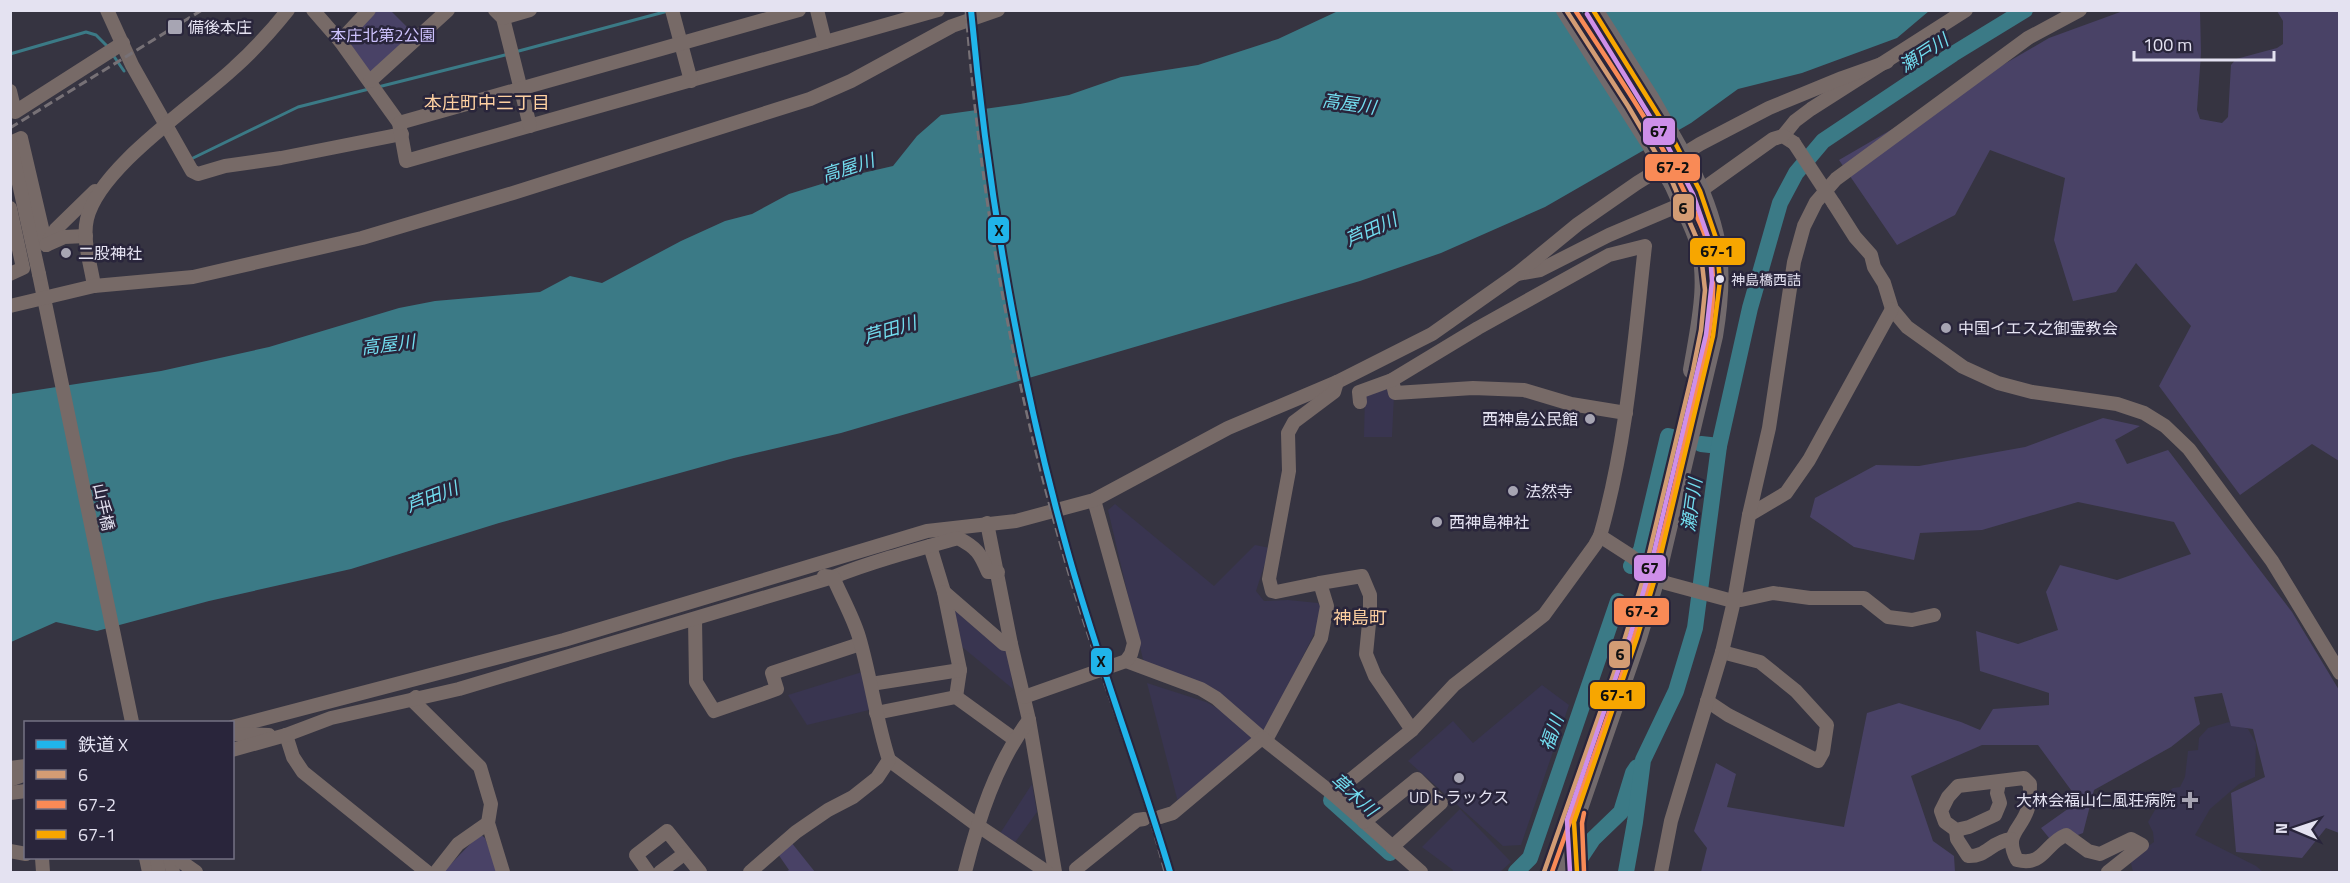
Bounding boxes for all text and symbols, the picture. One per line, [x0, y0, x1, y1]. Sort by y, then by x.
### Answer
place label: 備後本庄 [188, 15, 252, 39]
marker: 備後本庄 [166, 18, 184, 36]
park label: 本庄北第2公園 [331, 23, 435, 47]
scale bar [2134, 24, 2274, 62]
water label: 瀬戸川 [1894, 25, 1955, 79]
text: 100 m [2143, 31, 2192, 58]
water label: 高屋川 [1320, 86, 1380, 121]
district label: 本庄町中三丁目 [424, 89, 550, 116]
line badge: 67 [1642, 117, 1676, 146]
text: 67 [1650, 119, 1668, 143]
water label: 高屋川 [818, 146, 880, 189]
line badge: 67-2 [1644, 153, 1701, 182]
text: 67-2 [1656, 155, 1690, 179]
line badge: 6 [1672, 193, 1695, 222]
text: 6 [1679, 196, 1688, 220]
water label: 芦田川 [1341, 205, 1403, 253]
line badge: X [987, 216, 1010, 244]
text: X [994, 218, 1004, 242]
line badge: 67-1 [1689, 237, 1746, 266]
text: 67-1 [1700, 239, 1734, 263]
place label: 二股神社 [78, 241, 142, 265]
marker: 二股神社 [59, 246, 73, 260]
place label: 神島橋西詰 [1731, 269, 1801, 290]
marker: 神島橋西詰 [1714, 273, 1726, 285]
water label: 芦田川 [860, 309, 921, 350]
place label: 中国イエス之御霊教会 [1958, 316, 2118, 340]
marker: 中国イエス之御霊教会 [1939, 321, 1953, 335]
water label: 高屋川 [359, 328, 418, 361]
place label: 西神島公民館 [1482, 407, 1578, 431]
marker: 西神島公民館 [1583, 412, 1597, 426]
water label: 芦田川 [402, 474, 464, 519]
water label: 瀬戸川 [1674, 474, 1709, 534]
place label: 法然寺 [1525, 479, 1573, 503]
street label: 山手橋 [87, 481, 121, 533]
marker: 法然寺 [1506, 484, 1520, 498]
place label: 西神島神社 [1449, 510, 1529, 534]
marker: 西神島神社 [1430, 515, 1444, 529]
line badge: 67 [1633, 554, 1667, 582]
text: 67 [1641, 556, 1659, 580]
line badge: 67-2 [1613, 597, 1670, 626]
text: 67-2 [1625, 599, 1659, 623]
district label: 神島町 [1333, 604, 1387, 631]
line badge: 6 [1608, 640, 1631, 669]
text: 6 [1616, 642, 1625, 666]
line badge: X [1090, 647, 1113, 676]
text: X [1096, 649, 1106, 673]
line badge: 67-1 [1589, 681, 1646, 710]
text: 67-1 [1600, 683, 1634, 707]
water label: 福川 [1533, 710, 1571, 754]
legend [24, 721, 234, 859]
text: 鉄道 X [78, 731, 128, 758]
text: 6 [78, 761, 88, 788]
water label: 草木川 [1325, 767, 1385, 824]
marker: UDトラックス [1452, 771, 1466, 785]
place label: UDトラックス [1409, 785, 1509, 809]
place label: 大林会福山仁風荘病院 [2016, 788, 2176, 812]
text: 67-2 [78, 791, 116, 818]
marker: 大林会福山仁風荘病院 [2181, 791, 2199, 809]
north arrow [2266, 799, 2326, 859]
text: 67-1 [78, 821, 116, 848]
text: N [2269, 823, 2293, 834]

